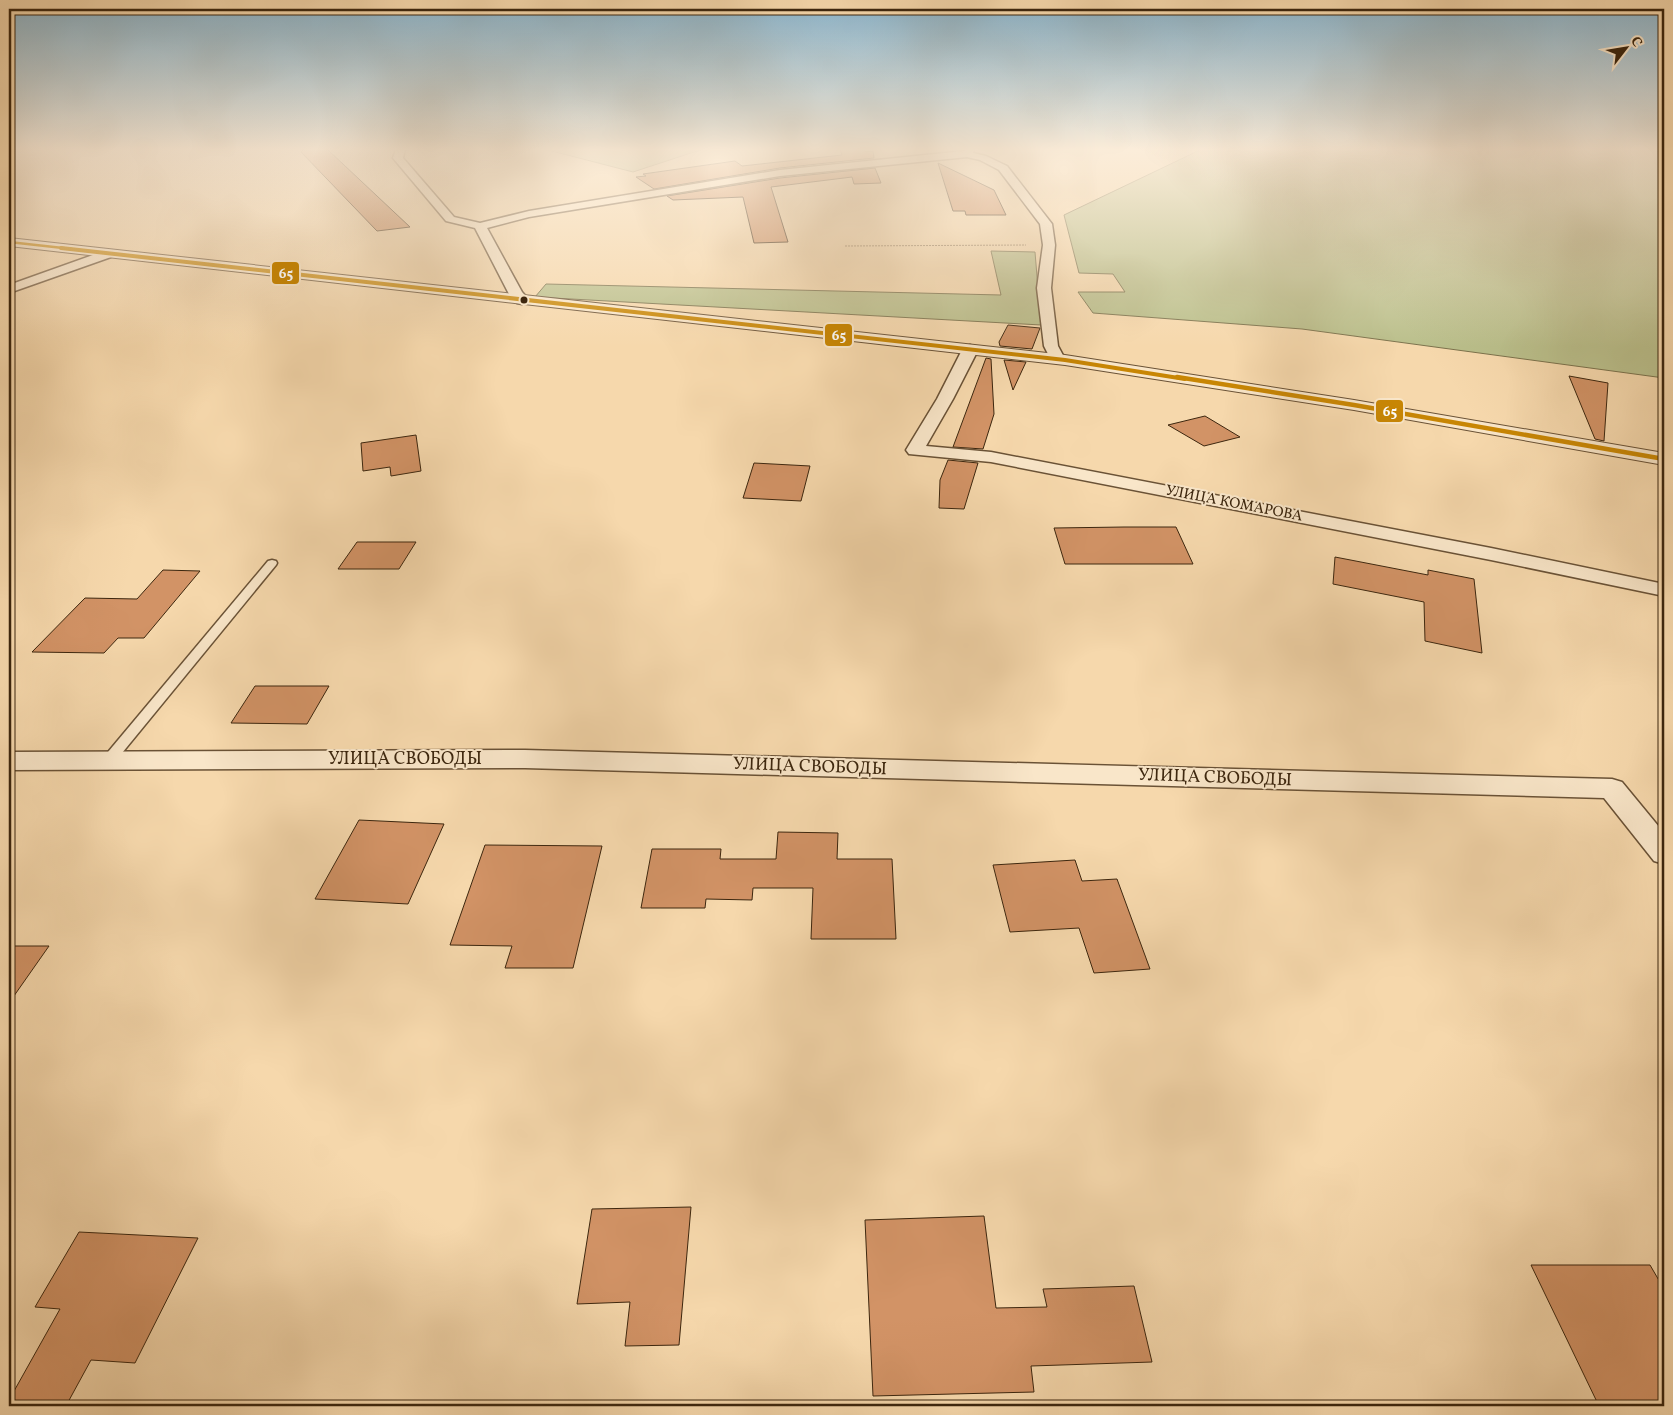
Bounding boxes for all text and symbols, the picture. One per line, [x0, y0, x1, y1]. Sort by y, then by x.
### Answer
north arrow [1600, 22, 1650, 72]
text: С [1625, 33, 1646, 51]
line badge: 65 [271, 261, 300, 285]
text: 65 [279, 265, 293, 284]
unlabelled marker [519, 295, 529, 305]
line badge: 65 [824, 323, 853, 347]
text: 65 [832, 327, 846, 346]
line badge: 65 [1375, 399, 1404, 423]
text: 65 [1383, 403, 1397, 422]
street label: УЛИЦА КОМАРОВА [1164, 480, 1305, 528]
street label: УЛИЦА СВОБОДЫ [328, 747, 482, 772]
street label: УЛИЦА СВОБОДЫ [733, 752, 887, 782]
street label: УЛИЦА СВОБОДЫ [1138, 763, 1292, 793]

